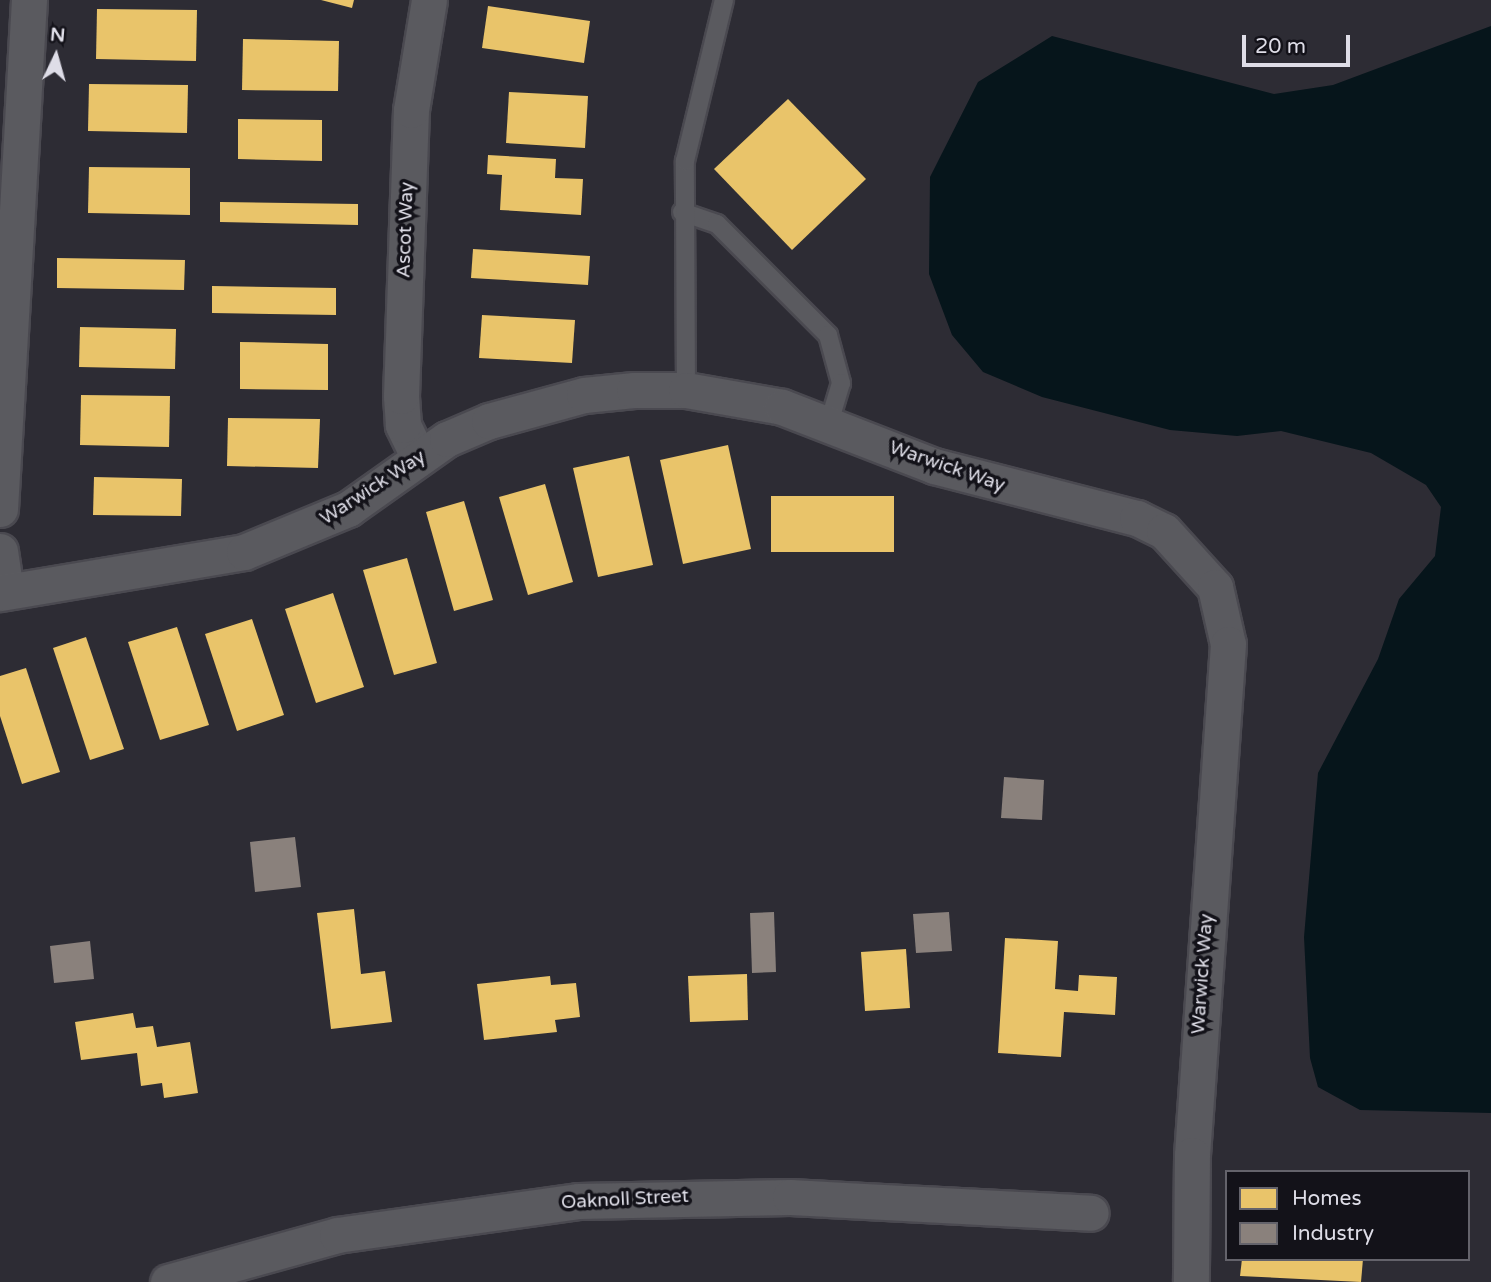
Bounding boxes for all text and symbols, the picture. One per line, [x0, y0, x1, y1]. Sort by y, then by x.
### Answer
north arrow [21, 21, 91, 91]
scale bar [1246, 21, 1354, 65]
text: N [49, 23, 66, 47]
text: 20 m [1255, 34, 1306, 59]
street label: Ascot Way [393, 182, 419, 278]
street label: Warwick Way [886, 437, 1008, 497]
street label: Warwick Way [316, 446, 430, 530]
street label: Warwick Way [1187, 913, 1219, 1035]
legend [1225, 1170, 1470, 1261]
street label: Oaknoll Street [560, 1185, 690, 1215]
text: Homes [1292, 1186, 1362, 1211]
text: Industry [1292, 1221, 1374, 1246]

